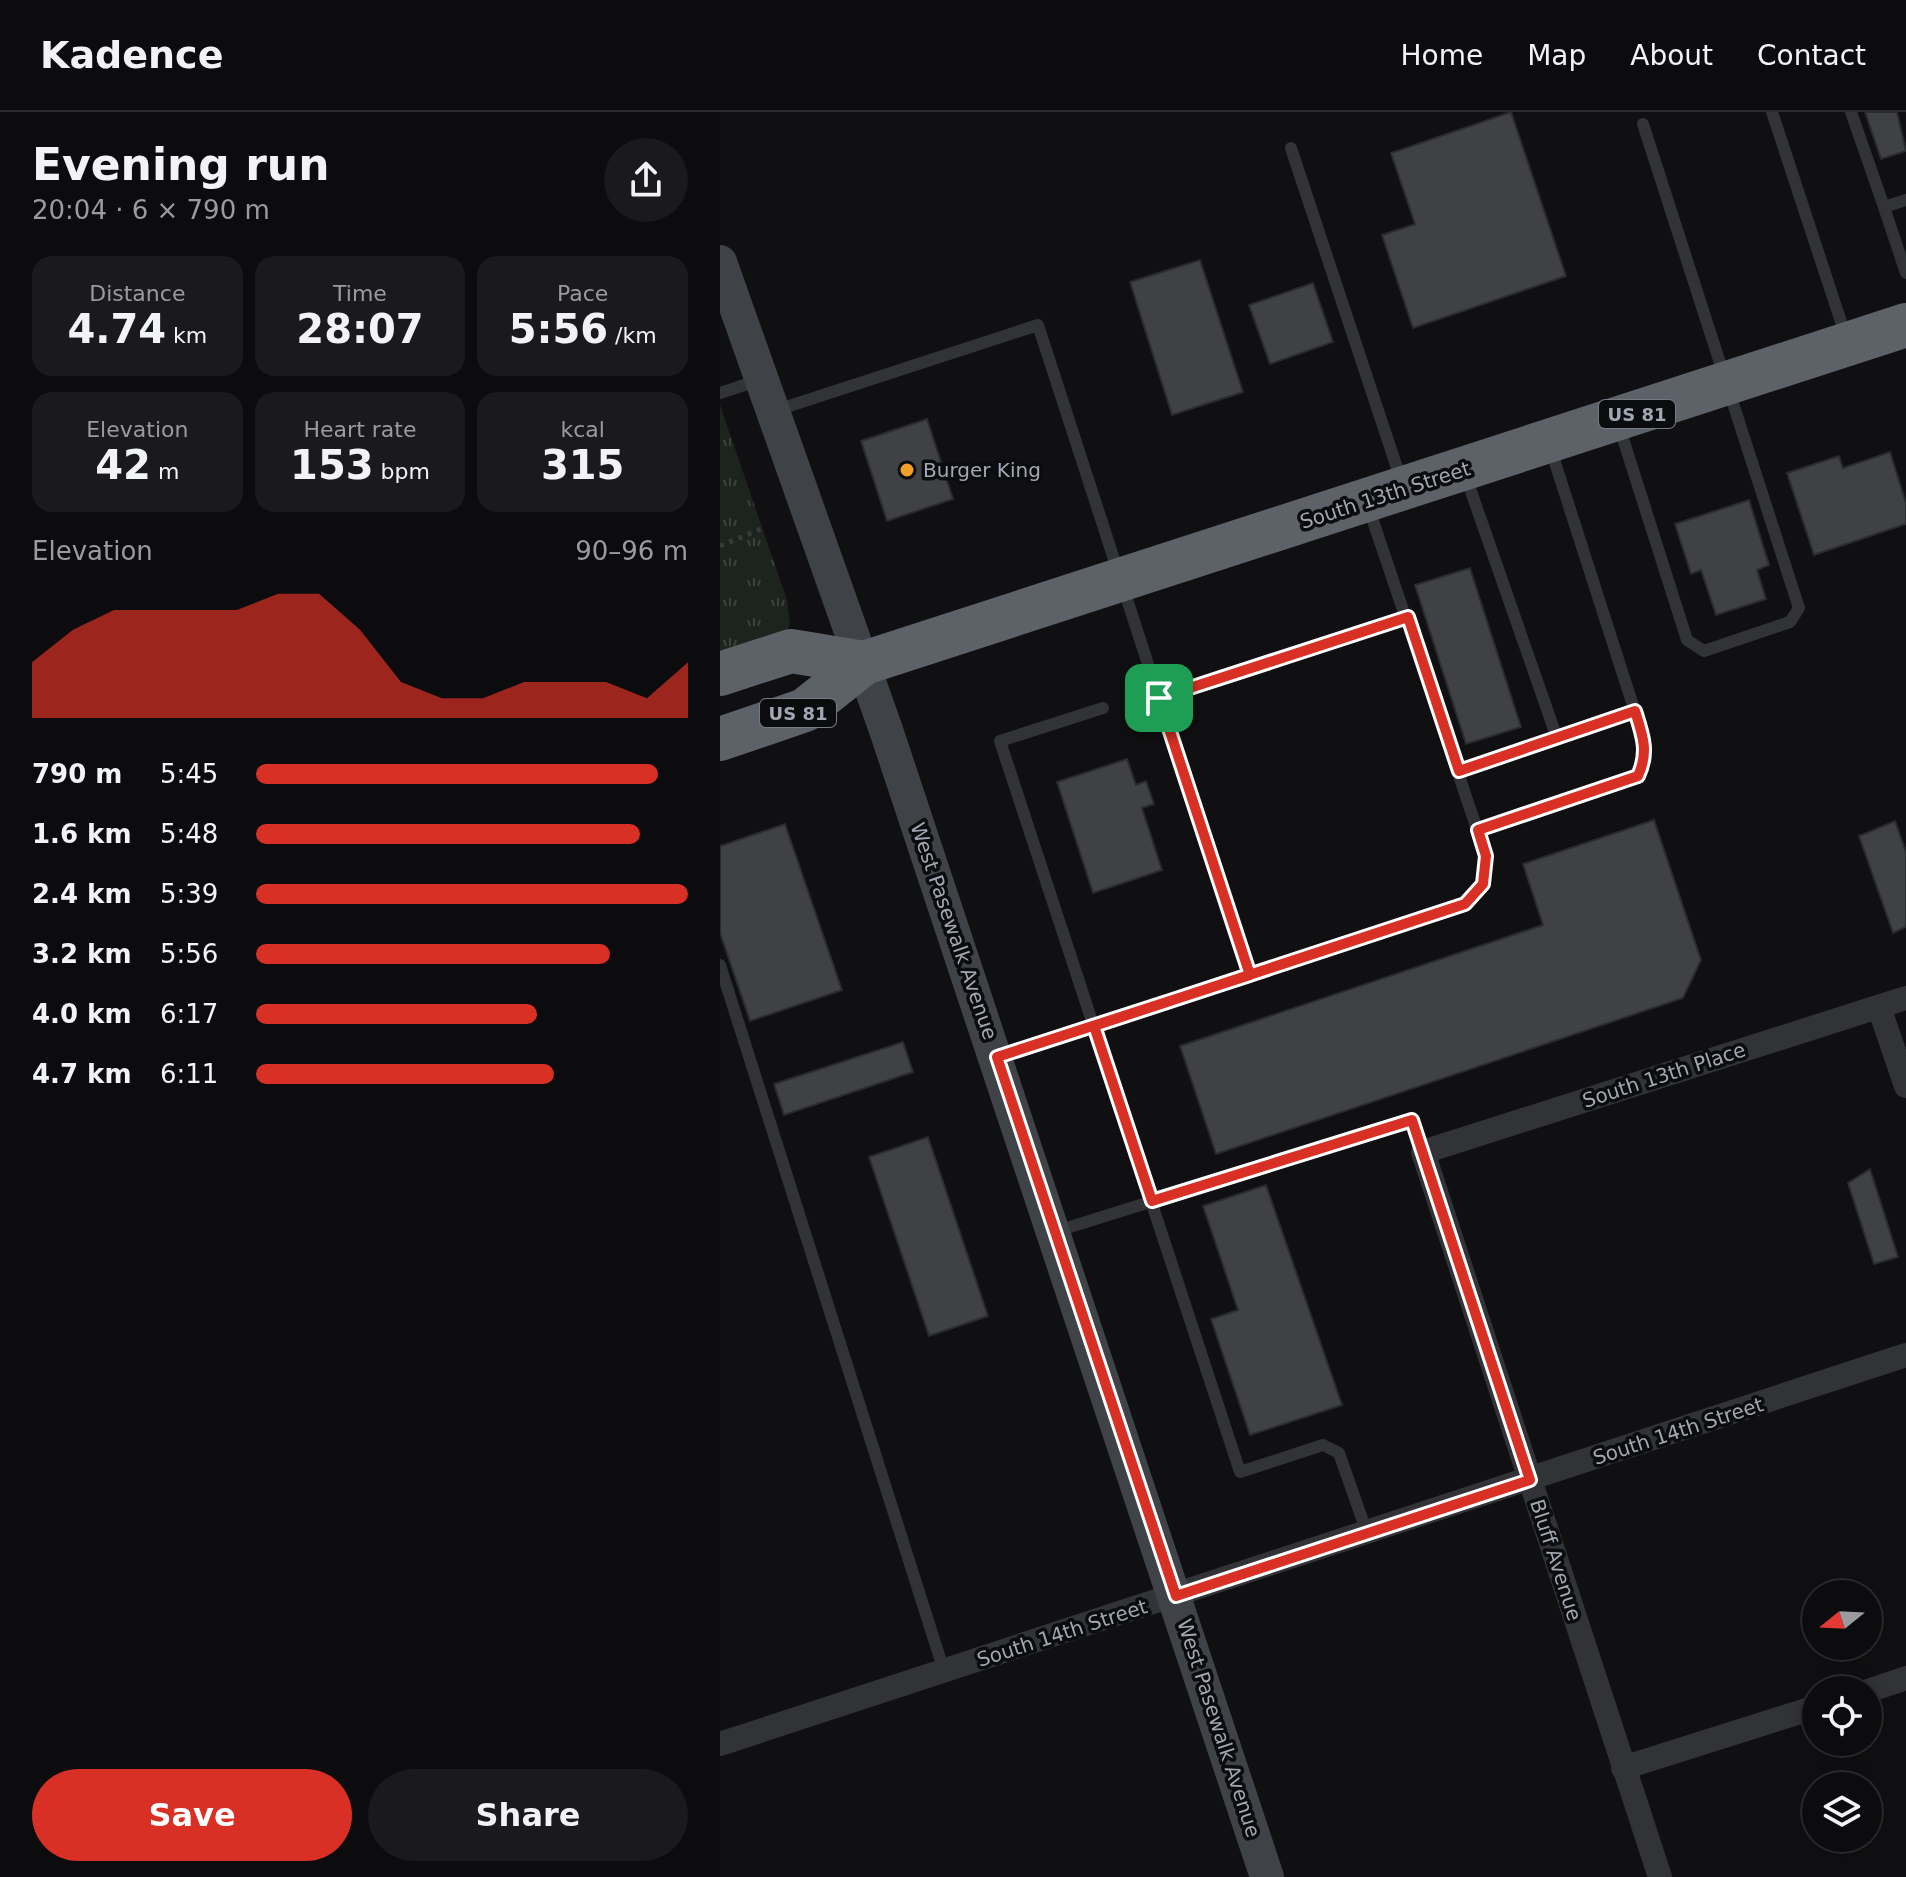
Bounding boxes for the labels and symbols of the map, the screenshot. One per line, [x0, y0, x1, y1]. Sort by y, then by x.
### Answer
road number: US 81 [1599, 400, 1675, 428]
street label: South 13th Street [1297, 456, 1473, 534]
place label: Burger King [923, 458, 1041, 482]
marker: Burger King [898, 461, 916, 479]
pin [1125, 664, 1193, 732]
road number: US 81 [760, 699, 836, 727]
street label: West Pasewalk Avenue [906, 819, 1002, 1043]
street label: South 13th Place [1579, 1037, 1749, 1113]
street label: South 14th Street [1590, 1392, 1766, 1470]
street label: Bluff Avenue [1525, 1496, 1587, 1624]
north arrow [1802, 1580, 1882, 1660]
street label: South 14th Street [974, 1594, 1150, 1672]
street label: West Pasewalk Avenue [1172, 1616, 1266, 1840]

